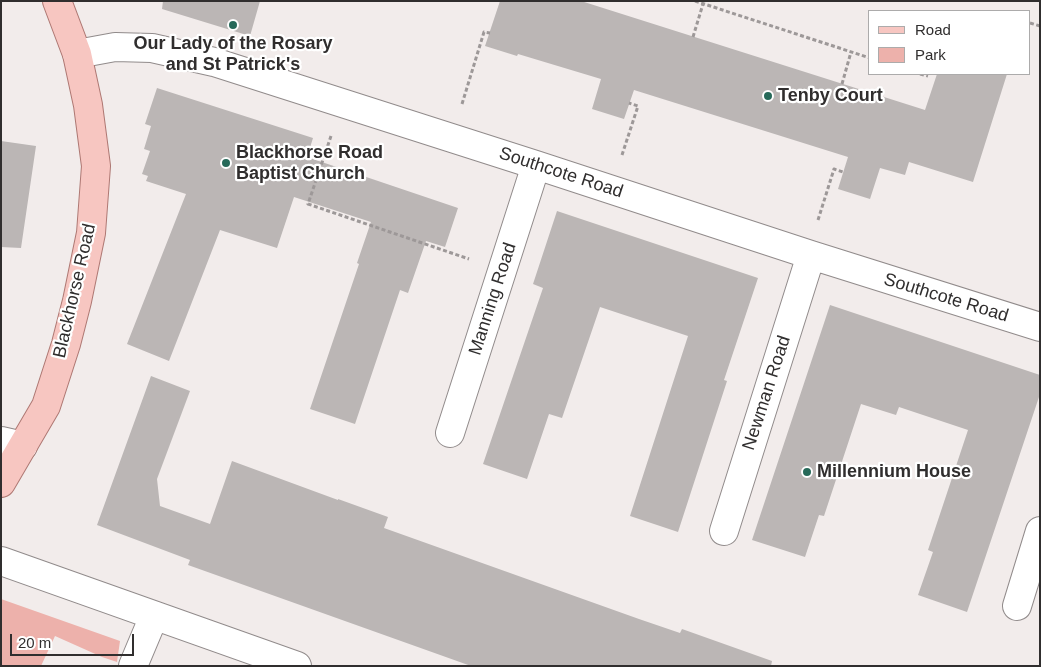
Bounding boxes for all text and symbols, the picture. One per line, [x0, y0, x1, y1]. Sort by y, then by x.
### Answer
legend [868, 10, 1031, 75]
marker: Our Lady of the Rosary and St Patrick's [227, 19, 239, 31]
text: Road [915, 21, 951, 38]
place label: Our Lady of the Rosary and St Patrick's [133, 33, 333, 76]
text: Park [915, 46, 946, 63]
place label: Tenby Court [778, 85, 883, 107]
marker: Tenby Court [762, 90, 774, 102]
place label: Blackhorse Road Baptist Church [236, 142, 383, 184]
street label: Southcote Road [496, 143, 626, 203]
marker: Blackhorse Road Baptist Church [220, 157, 232, 169]
street label: Blackhorse Road [49, 222, 101, 360]
street label: Manning Road [465, 240, 521, 358]
street label: Southcote Road [881, 269, 1011, 327]
street label: Newman Road [738, 333, 796, 453]
place label: Millennium House [817, 461, 971, 483]
marker: Millennium House [801, 466, 813, 478]
scale bar [12, 624, 136, 656]
text: 20 m [18, 634, 51, 651]

